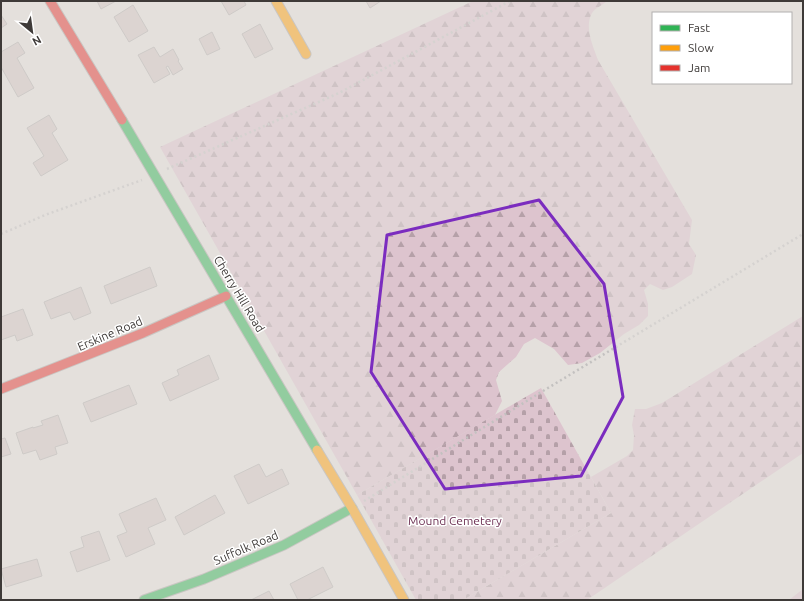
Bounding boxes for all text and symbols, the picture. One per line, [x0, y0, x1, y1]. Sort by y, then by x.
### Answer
north arrow [12, 12, 52, 52]
legend [652, 12, 792, 84]
text: Fast [688, 21, 710, 34]
text: N [30, 34, 43, 48]
text: Slow [688, 41, 714, 54]
text: Jam [688, 61, 710, 74]
street label: Cherry Hill Road [212, 253, 267, 334]
street label: Erskine Road [75, 314, 144, 353]
park label: Mound Cemetery [408, 514, 502, 527]
street label: Suffolk Road [212, 528, 280, 567]

